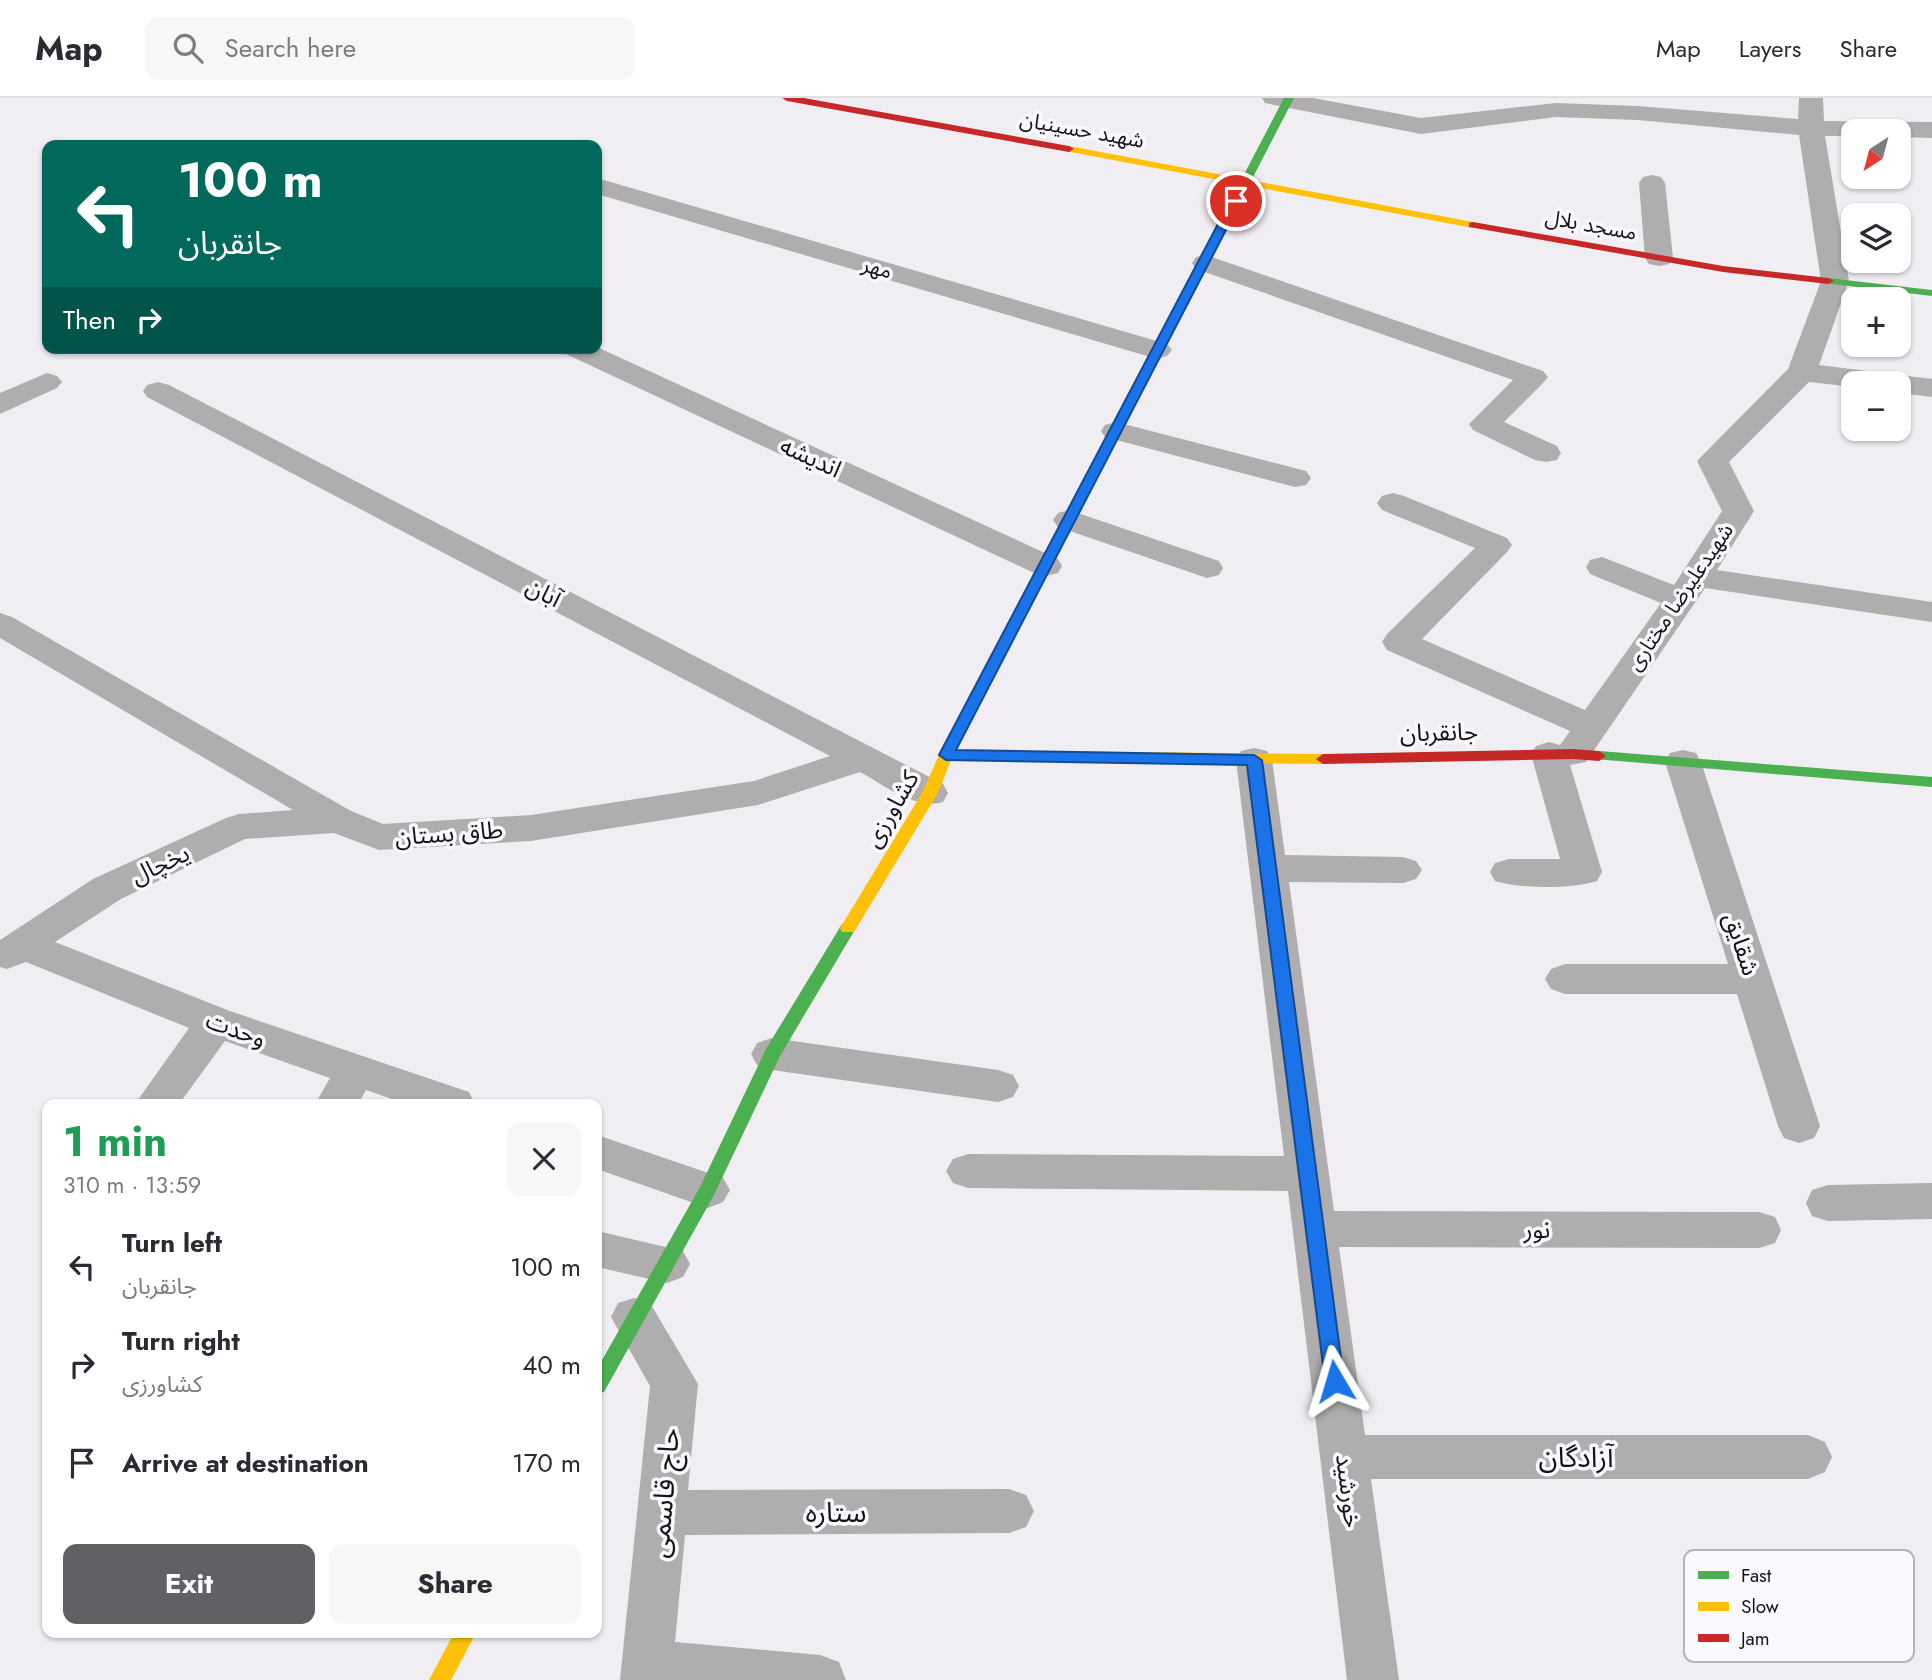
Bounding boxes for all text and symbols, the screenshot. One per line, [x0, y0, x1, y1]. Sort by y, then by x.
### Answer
search box [145, 17, 635, 80]
text: Map [35, 25, 103, 72]
icon: search [169, 29, 207, 67]
text: Search here [225, 29, 356, 67]
text: Map [1656, 31, 1701, 66]
text: Layers [1739, 31, 1801, 66]
text: Share [1839, 31, 1897, 66]
street label: شهید حسینیان [1017, 104, 1147, 156]
north arrow [1841, 119, 1911, 189]
map controls [1841, 119, 1911, 441]
text: 100 m [178, 145, 323, 215]
icon: left [63, 168, 154, 259]
pin [1206, 171, 1266, 231]
icon: arrive [1217, 182, 1255, 220]
street label: مسجد بلال [1543, 202, 1639, 248]
button: layers [1841, 203, 1911, 273]
text: جانقربان [178, 220, 282, 266]
street label: مهر [857, 249, 896, 287]
button: + [1841, 287, 1911, 357]
text: Then [63, 301, 116, 339]
icon: right [130, 301, 168, 339]
button: − [1841, 371, 1911, 441]
street label: اندیشه [775, 428, 847, 486]
street label: شهیدعلیرضا مختاری [1620, 517, 1740, 677]
street label: آبان [520, 568, 569, 616]
street label: جانقربان [1400, 714, 1478, 750]
street label: کشاورزی [855, 763, 928, 854]
street label: طاق بستان [394, 812, 504, 854]
street label: یخچال [125, 835, 195, 893]
street label: شقایق [1715, 908, 1769, 980]
street label: وحدت [201, 1002, 271, 1056]
text: 1 min [63, 1111, 167, 1172]
button: close [507, 1122, 581, 1196]
text: 310 m · 13:59 [63, 1168, 201, 1202]
street label: نور [1523, 1212, 1550, 1247]
text: Turn left [122, 1224, 222, 1262]
icon: left [63, 1248, 101, 1286]
text: 100 m [510, 1248, 581, 1286]
text: جانقربان [122, 1269, 197, 1303]
text: Turn right [122, 1322, 240, 1360]
position arrow [1298, 1344, 1372, 1418]
icon: right [63, 1346, 101, 1384]
text: 40 m [522, 1346, 581, 1384]
text: کشاورزی [122, 1367, 202, 1401]
street label: حاج قاسمی [638, 1426, 690, 1560]
street label: آزادگان [1538, 1437, 1615, 1478]
icon: arrive [63, 1444, 101, 1482]
text: Arrive at destination [122, 1444, 369, 1482]
text: 170 m [512, 1444, 581, 1482]
street label: خورشید [1327, 1452, 1371, 1530]
street label: ستاره [805, 1492, 867, 1533]
button: Exit [63, 1544, 315, 1624]
button: Share [329, 1544, 581, 1624]
legend [1684, 1550, 1914, 1662]
text: Fast [1741, 1562, 1772, 1589]
text: Slow [1741, 1593, 1779, 1620]
text: Jam [1738, 1625, 1770, 1652]

